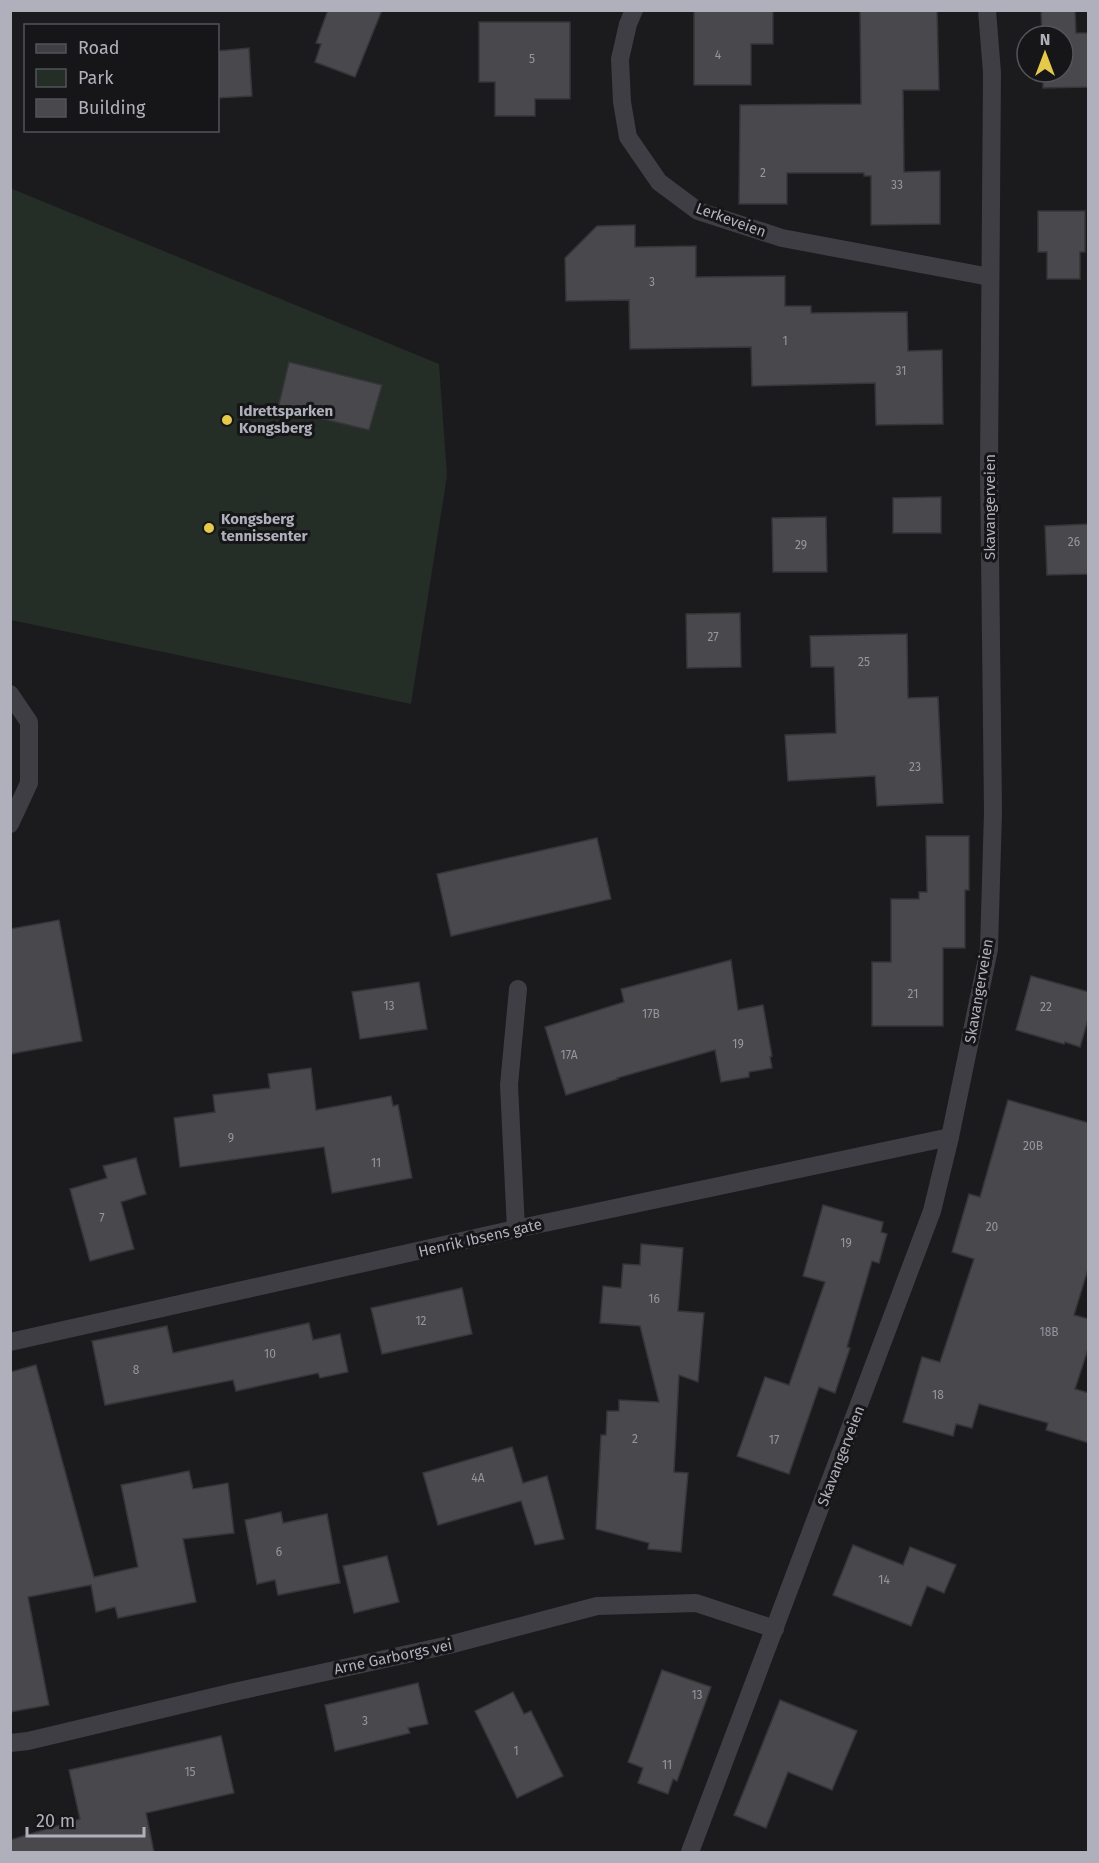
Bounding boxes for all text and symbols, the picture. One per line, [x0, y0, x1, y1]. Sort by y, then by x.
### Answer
legend [24, 24, 219, 132]
north arrow [1015, 24, 1075, 84]
text: N [1040, 30, 1050, 49]
text: Road [78, 37, 120, 59]
house number: 4 [715, 48, 722, 62]
house number: 5 [529, 52, 535, 66]
text: Park [78, 67, 114, 89]
text: Building [78, 97, 146, 119]
house number: 2 [760, 166, 766, 180]
house number: 33 [891, 178, 903, 192]
street label: Lerkeveien [693, 199, 769, 241]
house number: 3 [649, 275, 655, 289]
house number: 1 [782, 334, 788, 348]
house number: 31 [896, 364, 906, 378]
place label: Idrettsparken Kongsberg [239, 402, 333, 437]
marker: Idrettsparken Kongsberg [220, 413, 234, 427]
street label: Skavangerveien [981, 454, 999, 560]
place label: Kongsberg tennissenter [221, 510, 308, 545]
marker: Kongsberg tennissenter [202, 521, 216, 535]
house number: 26 [1068, 535, 1080, 549]
house number: 29 [795, 538, 807, 552]
house number: 27 [707, 630, 719, 644]
house number: 25 [858, 655, 870, 669]
house number: 23 [909, 760, 921, 774]
street label: Skavangerveien [961, 937, 997, 1045]
house number: 21 [908, 987, 918, 1001]
house number: 13 [383, 999, 395, 1013]
house number: 22 [1040, 1000, 1052, 1014]
house number: 17B [642, 1007, 660, 1021]
house number: 19 [732, 1037, 744, 1051]
house number: 17A [560, 1048, 578, 1062]
house number: 9 [228, 1131, 234, 1145]
house number: 20B [1023, 1139, 1043, 1153]
house number: 11 [371, 1156, 381, 1170]
house number: 7 [99, 1211, 105, 1225]
street label: Henrik Ibsens gate [417, 1215, 543, 1261]
house number: 20 [986, 1220, 999, 1234]
house number: 19 [840, 1236, 852, 1250]
house number: 16 [648, 1292, 660, 1306]
house number: 12 [415, 1314, 427, 1328]
house number: 18B [1039, 1325, 1059, 1339]
house number: 10 [264, 1347, 276, 1361]
house number: 8 [133, 1363, 140, 1377]
house number: 18 [932, 1388, 944, 1402]
street label: Skavangerveien [814, 1403, 868, 1509]
house number: 2 [632, 1432, 638, 1446]
house number: 17 [769, 1433, 779, 1447]
house number: 4A [471, 1471, 485, 1485]
house number: 6 [276, 1545, 282, 1559]
house number: 14 [878, 1573, 890, 1587]
street label: Arne Garborgs vei [332, 1636, 454, 1678]
house number: 13 [691, 1688, 703, 1702]
house number: 3 [362, 1714, 368, 1728]
house number: 1 [513, 1744, 519, 1758]
house number: 11 [662, 1758, 672, 1772]
house number: 15 [184, 1765, 196, 1779]
scale bar [27, 1800, 144, 1838]
text: 20 m [36, 1810, 75, 1832]

